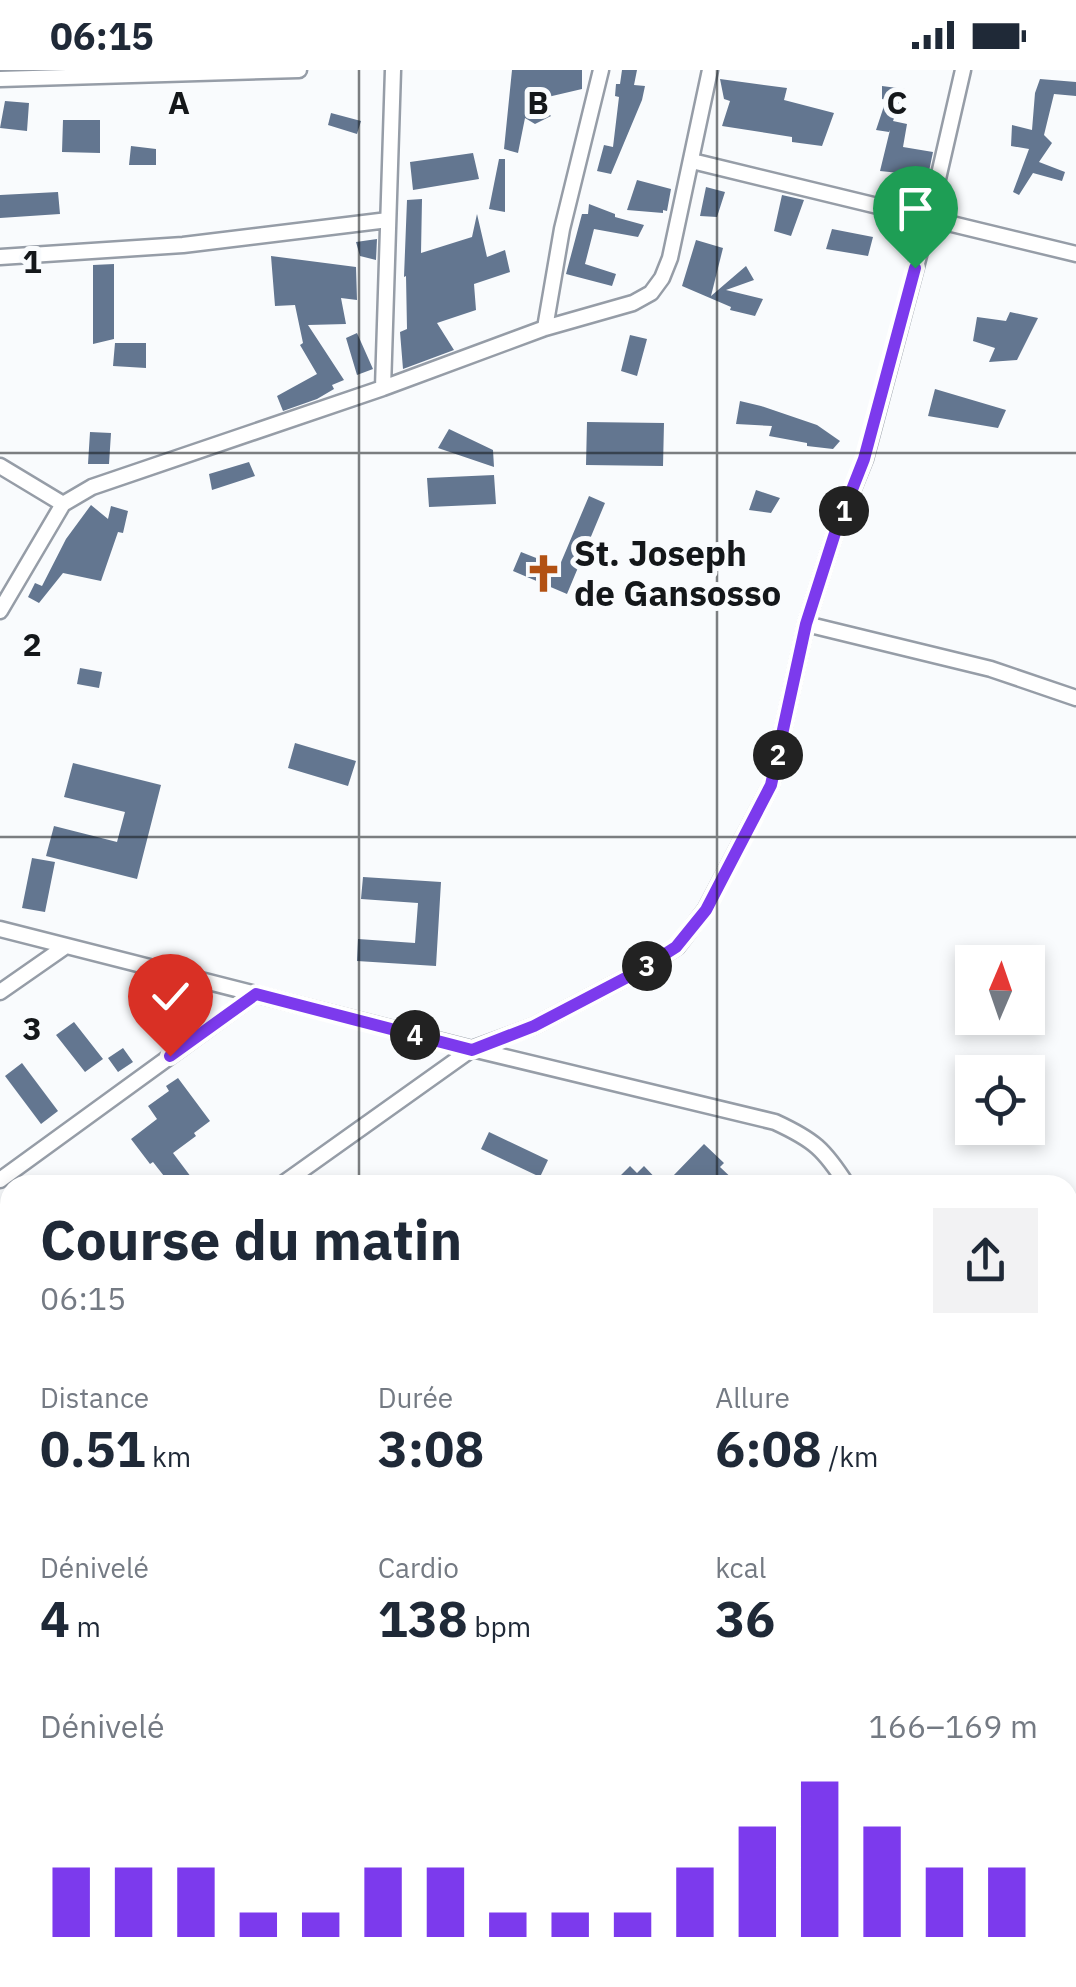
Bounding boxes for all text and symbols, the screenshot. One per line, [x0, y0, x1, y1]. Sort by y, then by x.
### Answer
text: 06:15 [50, 11, 154, 60]
text: A [168, 81, 190, 123]
text: B [527, 81, 549, 123]
text: C [887, 81, 907, 123]
pin [873, 166, 958, 269]
icon: arrive [888, 181, 943, 236]
text: 1 [22, 240, 42, 282]
pin: 1 [819, 486, 869, 536]
text: 1 [836, 492, 852, 529]
place label: St. Joseph de Gansosso [574, 530, 781, 616]
church icon: St. Joseph de Gansosso [523, 552, 565, 594]
text: 2 [22, 623, 42, 665]
pin: 2 [753, 730, 803, 780]
text: 2 [770, 736, 786, 773]
pin: 3 [622, 941, 672, 991]
north arrow [955, 945, 1045, 1035]
map controls [955, 945, 1045, 1145]
text: 3 [639, 947, 655, 984]
pin [128, 954, 213, 1057]
icon: check [143, 969, 198, 1024]
text: 3 [22, 1007, 42, 1049]
pin: 4 [390, 1010, 440, 1060]
text: 4 [407, 1016, 423, 1053]
button: locate [955, 1055, 1045, 1145]
text: Course du matin [40, 1204, 462, 1275]
button: share [933, 1208, 1038, 1313]
text: 06:15 [40, 1277, 126, 1319]
text: Distance [40, 1379, 149, 1416]
text: Durée [378, 1379, 453, 1416]
text: Allure [715, 1379, 790, 1416]
text: 0.51 [40, 1416, 146, 1481]
text: 3:08 [378, 1416, 484, 1481]
text: 6:08 [715, 1416, 822, 1481]
text: km [146, 1438, 191, 1475]
text: /km [822, 1438, 878, 1475]
text: Dénivelé [40, 1549, 149, 1586]
text: Cardio [378, 1549, 459, 1586]
text: kcal [715, 1549, 766, 1586]
text: 4 [40, 1586, 70, 1651]
text: 138 [378, 1586, 468, 1651]
text: 36 [715, 1586, 775, 1651]
text: m [70, 1608, 101, 1645]
text: bpm [468, 1608, 531, 1645]
text: Dénivelé [40, 1705, 165, 1747]
text: 166–169 m [868, 1705, 1038, 1747]

